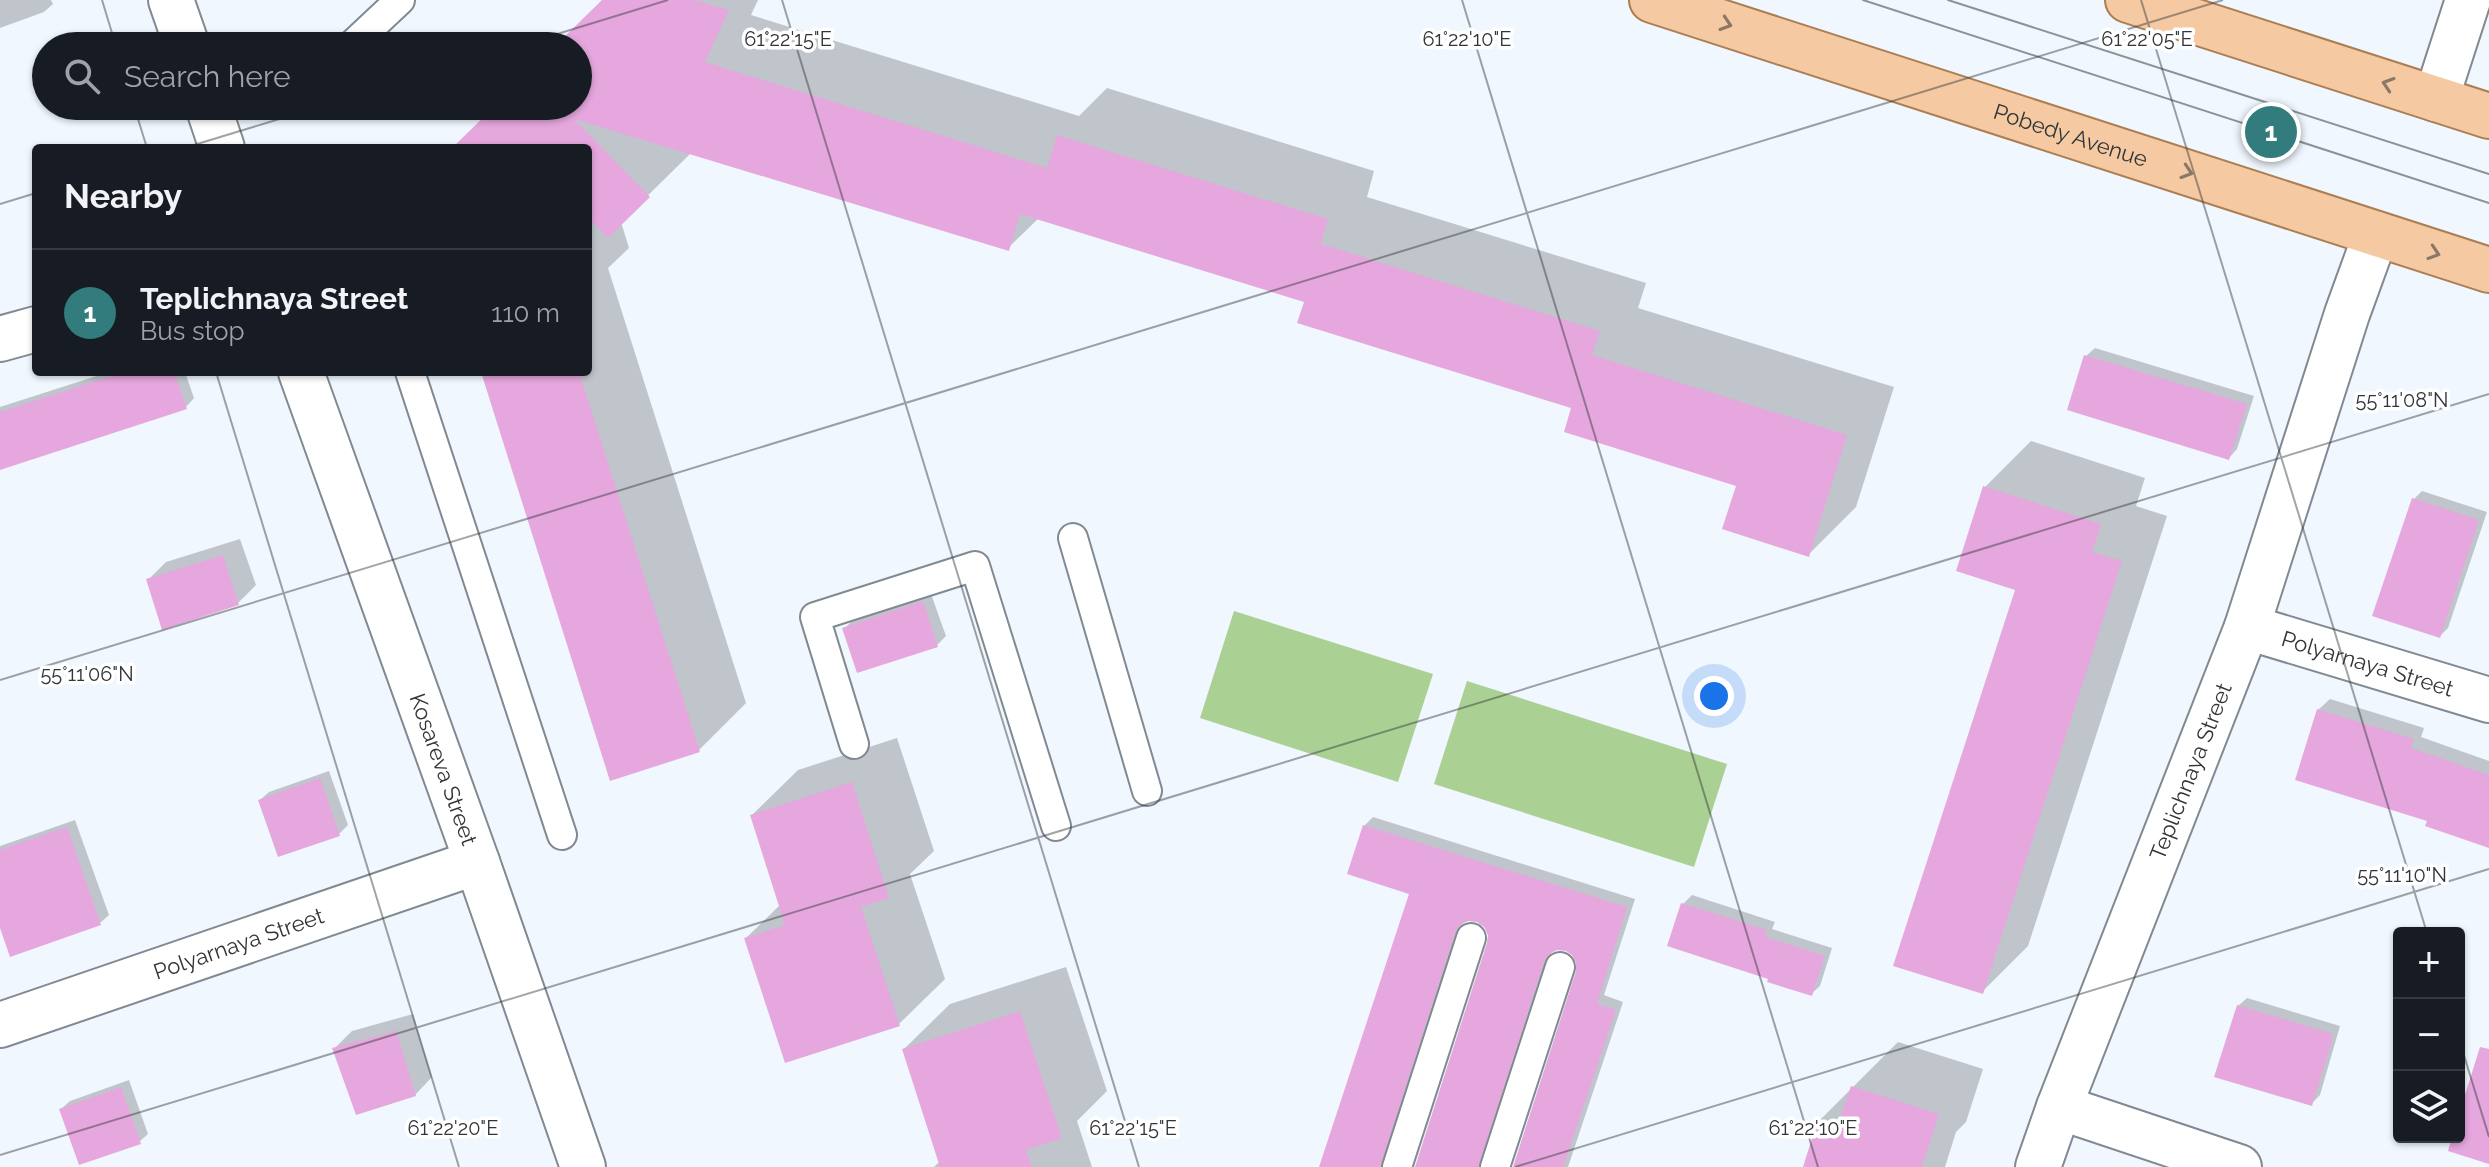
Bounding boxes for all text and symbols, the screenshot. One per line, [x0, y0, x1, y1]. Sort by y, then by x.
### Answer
one-way arrow [1719, 15, 1733, 31]
text: 61°22'15"E [744, 27, 832, 51]
text: 61°22'10"E [1423, 27, 1511, 51]
text: 61°22'05"E [2101, 27, 2193, 51]
search box [32, 32, 592, 120]
icon: search [60, 54, 104, 98]
text: Search here [124, 59, 291, 94]
one-way arrow [2382, 77, 2396, 93]
street label: Pobedy Avenue [1990, 98, 2151, 172]
pin: 1 [2245, 102, 2297, 162]
one-way arrow [2179, 163, 2193, 179]
text: Nearby [64, 176, 182, 216]
one-way arrow [2427, 243, 2441, 259]
text: Teplichnaya Street [140, 281, 408, 316]
text: 1 [84, 298, 96, 328]
text: 110 m [491, 298, 560, 328]
text: Bus stop [140, 316, 245, 346]
text: 55°11'08"N [2355, 388, 2449, 412]
street label: Polyarnaya Street [2279, 625, 2457, 702]
text: 55°11'06"N [40, 662, 134, 686]
your location [1694, 676, 1734, 716]
street label: Teplichnaya Street [2144, 679, 2237, 864]
street label: Kosareva Street [404, 690, 483, 849]
text: 55°11'10"N [2357, 863, 2447, 887]
street label: Polyarnaya Street [150, 902, 328, 985]
map controls [2393, 927, 2465, 1143]
button: + [2393, 927, 2465, 999]
button: − [2393, 999, 2465, 1071]
button: layers [2393, 1071, 2465, 1143]
text: 61°22'20"E [408, 1116, 498, 1140]
text: 61°22'15"E [1089, 1116, 1177, 1140]
text: 61°22'10"E [1769, 1116, 1857, 1140]

